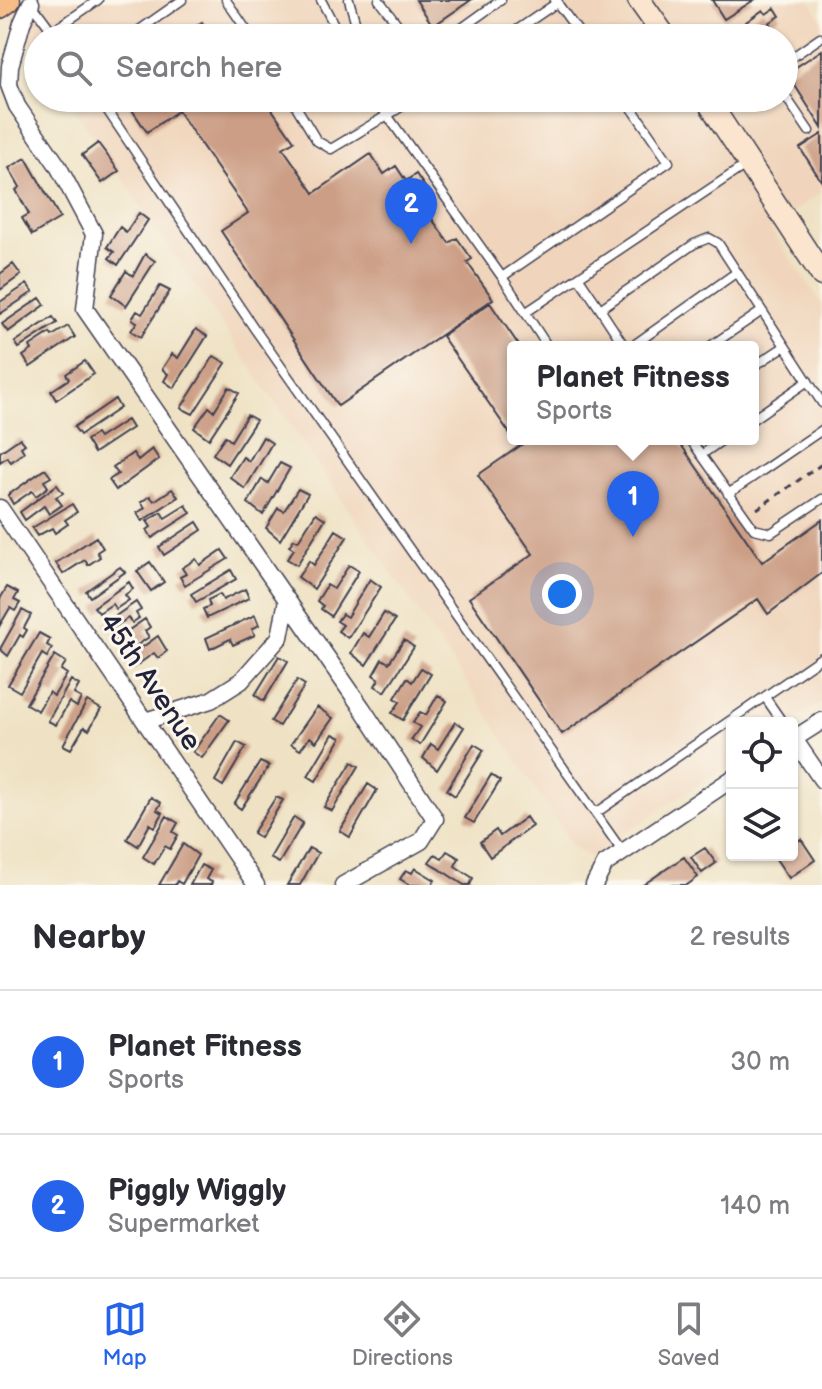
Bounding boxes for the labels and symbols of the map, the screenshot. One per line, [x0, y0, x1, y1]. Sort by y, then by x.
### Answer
pin: 2 [385, 178, 437, 244]
pin: 1 [607, 471, 659, 537]
your location [542, 574, 582, 614]
street label: 45th Avenue [92, 607, 208, 757]

